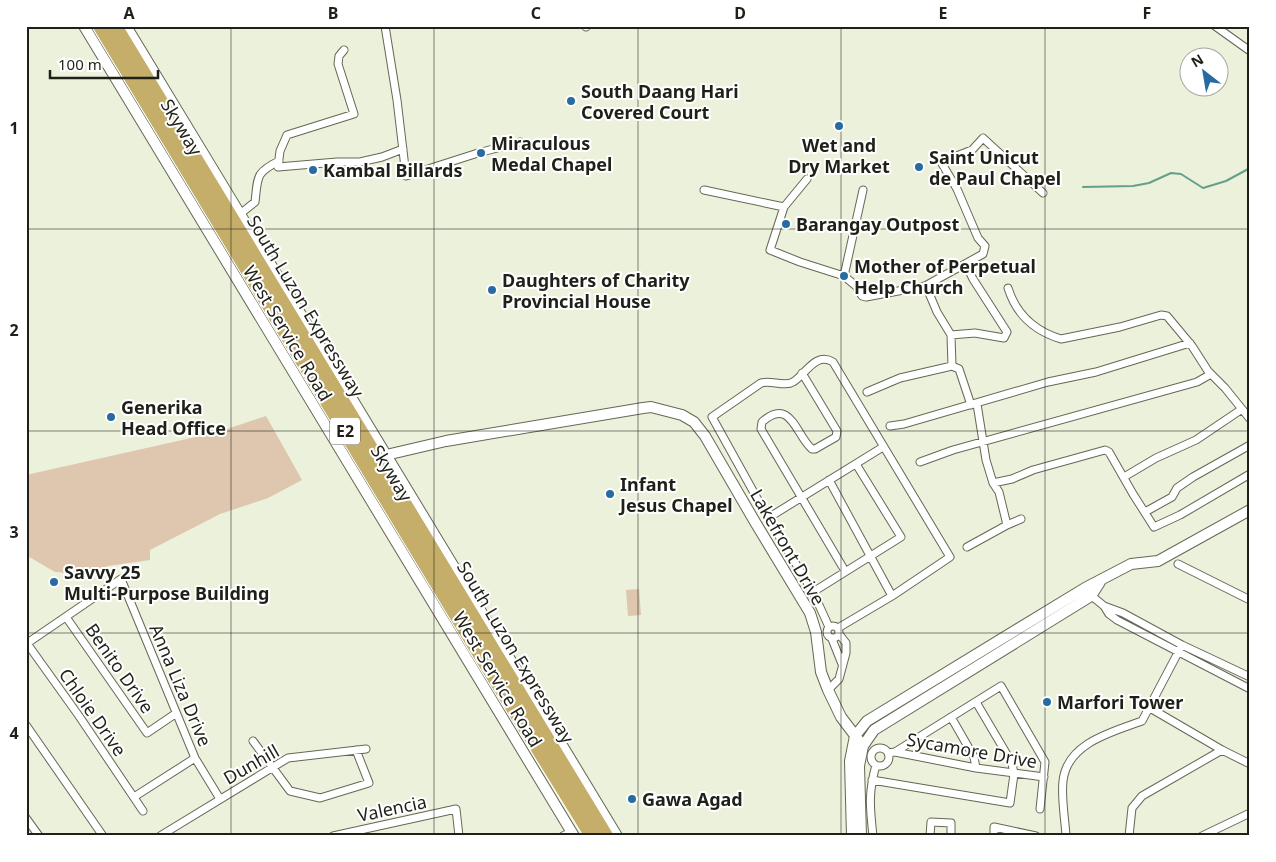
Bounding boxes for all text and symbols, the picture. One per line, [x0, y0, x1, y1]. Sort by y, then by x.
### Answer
text: A [123, 2, 135, 24]
text: B [328, 2, 338, 24]
text: C [531, 2, 541, 24]
text: D [734, 2, 746, 24]
text: E [939, 2, 948, 24]
text: F [1143, 2, 1151, 24]
scale bar [50, 48, 158, 80]
north arrow [1178, 48, 1228, 98]
text: N [1187, 49, 1207, 72]
text: 100 m [58, 54, 102, 74]
place label: South Daang Hari Covered Court [581, 79, 739, 124]
street label: Skyway [156, 94, 209, 160]
marker: South Daang Hari Covered Court [565, 95, 577, 107]
text: 1 [9, 117, 19, 139]
marker: Wet and Dry Market [833, 120, 845, 132]
place label: Miraculous Medal Chapel [491, 131, 612, 176]
place label: Wet and Dry Market [788, 133, 890, 178]
place label: Saint Unicut de Paul Chapel [929, 145, 1061, 190]
marker: Miraculous Medal Chapel [475, 147, 487, 159]
place label: Kambal Billards [323, 158, 462, 182]
marker: Saint Unicut de Paul Chapel [913, 161, 925, 173]
marker: Kambal Billards [307, 164, 319, 176]
street label: South Luzon Expressway [242, 211, 370, 402]
place label: Barangay Outpost [796, 212, 959, 236]
marker: Barangay Outpost [780, 218, 792, 230]
place label: Mother of Perpetual Help Church [854, 254, 1036, 299]
street label: West Service Road [238, 261, 338, 405]
place label: Daughters of Charity Provincial House [502, 268, 690, 313]
marker: Mother of Perpetual Help Church [838, 270, 850, 282]
marker: Daughters of Charity Provincial House [486, 284, 498, 296]
text: 2 [9, 319, 19, 341]
place label: Generika Head Office [121, 395, 226, 440]
marker: Generika Head Office [105, 411, 117, 423]
road number: E2 [330, 418, 360, 444]
street label: Skyway [366, 440, 419, 506]
place label: Infant Jesus Chapel [618, 472, 733, 517]
street label: Lakefront Drive [745, 485, 831, 609]
marker: Infant Jesus Chapel [604, 488, 616, 500]
text: 3 [9, 521, 19, 543]
street label: South Luzon Expressway [452, 557, 580, 748]
place label: Savvy 25 Multi-Purpose Building [64, 560, 269, 605]
marker: Savvy 25 Multi-Purpose Building [48, 576, 60, 588]
street label: West Service Road [448, 607, 548, 751]
street label: Benito Drive [80, 618, 160, 718]
street label: Anna Liza Drive [144, 620, 218, 750]
street label: Chloie Drive [54, 663, 132, 761]
place label: Marfori Tower [1057, 690, 1183, 714]
marker: Marfori Tower [1041, 696, 1053, 708]
text: 4 [9, 722, 19, 744]
street label: Sycamore Drive [905, 727, 1039, 773]
street label: Dunhill [219, 738, 283, 790]
place label: Gawa Agad [642, 787, 743, 811]
street label: Valencia [355, 789, 429, 827]
marker: Gawa Agad [626, 793, 638, 805]

